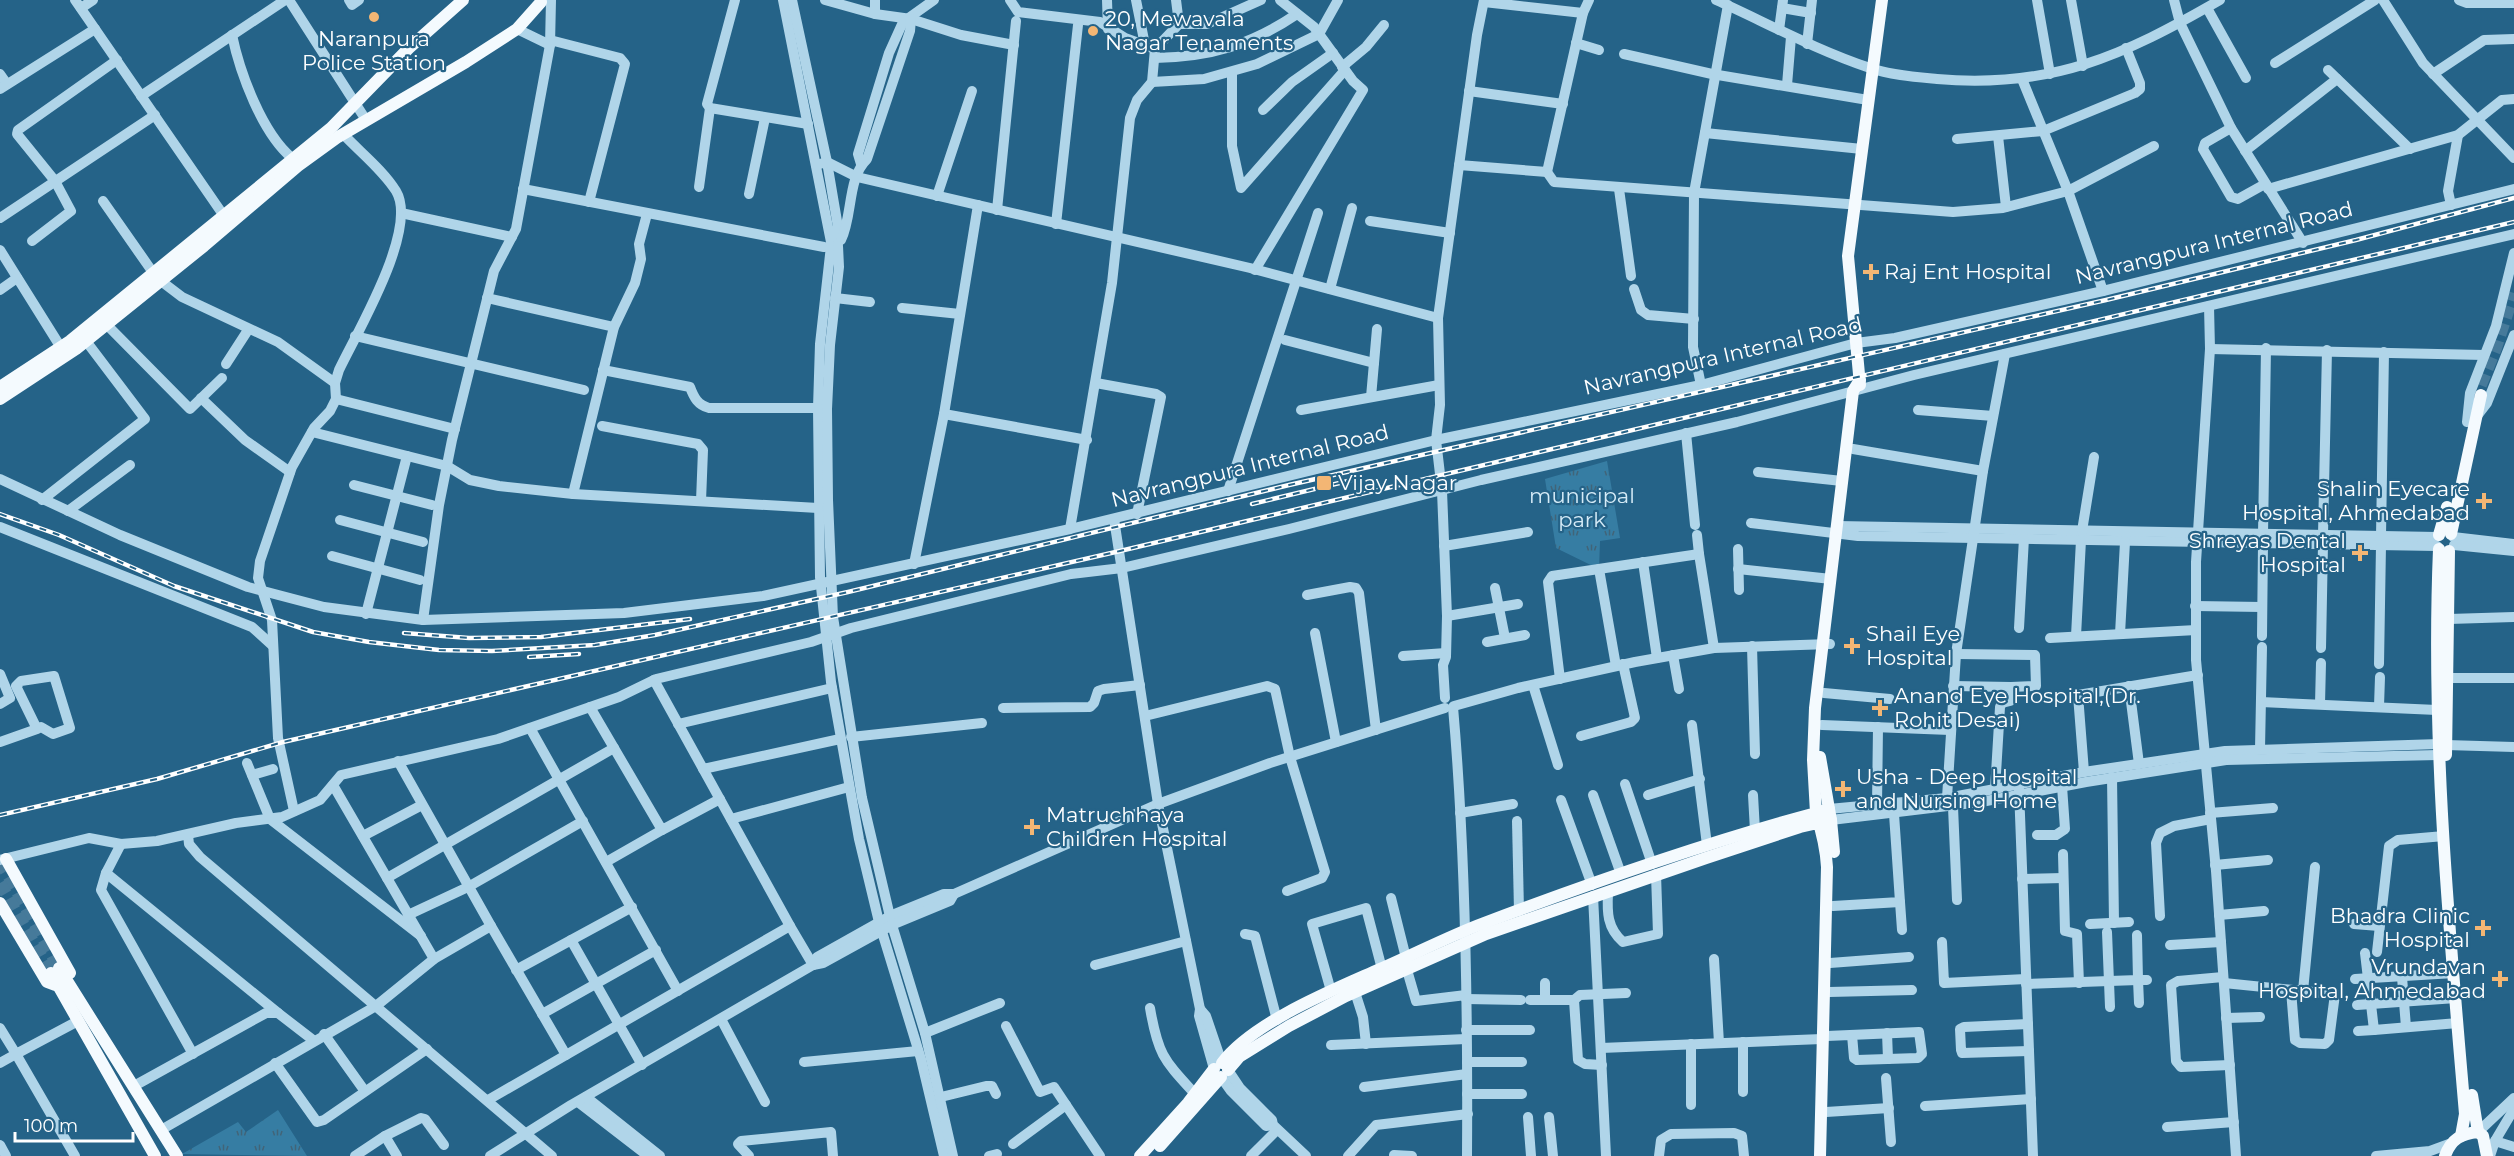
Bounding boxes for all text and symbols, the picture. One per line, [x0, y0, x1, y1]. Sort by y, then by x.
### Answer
place label: 20, Mewavala Nagar Tenaments [1105, 6, 1293, 55]
marker: Naranpura Police Station [367, 10, 381, 24]
marker: 20, Mewavala Nagar Tenaments [1086, 24, 1100, 38]
place label: Naranpura Police Station [302, 26, 446, 75]
street label: Navrangpura Internal Road [2072, 196, 2355, 289]
place label: Raj Ent Hospital [1884, 259, 2051, 284]
marker: Raj Ent Hospital [1862, 263, 1880, 281]
street label: Navrangpura Internal Road [1581, 311, 1865, 400]
street label: Navrangpura Internal Road [1108, 419, 1391, 512]
place label: Vijay Nagar [1338, 470, 1457, 495]
marker: Vijay Nagar [1315, 474, 1333, 492]
place label: Shalin Eyecare Hospital, Ahmedabad [2242, 476, 2470, 525]
park label: municipal park [1529, 483, 1635, 532]
marker: Shalin Eyecare Hospital, Ahmedabad [2475, 492, 2493, 510]
place label: Shreyas Dental Hospital [2189, 528, 2346, 577]
marker: Shreyas Dental Hospital [2351, 544, 2369, 562]
place label: Shail Eye Hospital [1866, 621, 1960, 670]
marker: Shail Eye Hospital [1843, 637, 1861, 655]
place label: Anand Eye Hospital,(Dr. Rohit Desai) [1894, 683, 2141, 732]
marker: Anand Eye Hospital,(Dr. Rohit Desai) [1871, 699, 1889, 717]
place label: Usha - Deep Hospital and Nursing Home [1856, 764, 2077, 813]
marker: Usha - Deep Hospital and Nursing Home [1834, 780, 1852, 798]
place label: Matruchhaya Children Hospital [1046, 802, 1228, 851]
marker: Matruchhaya Children Hospital [1023, 818, 1041, 836]
place label: Bhadra Clinic Hospital [2330, 903, 2470, 952]
marker: Bhadra Clinic Hospital [2474, 919, 2492, 937]
place label: Vrundavan Hospital, Ahmedabad [2258, 954, 2486, 1003]
marker: Vrundavan Hospital, Ahmedabad [2491, 970, 2509, 988]
scale bar [15, 1105, 134, 1143]
text: 100 m [24, 1115, 78, 1137]

